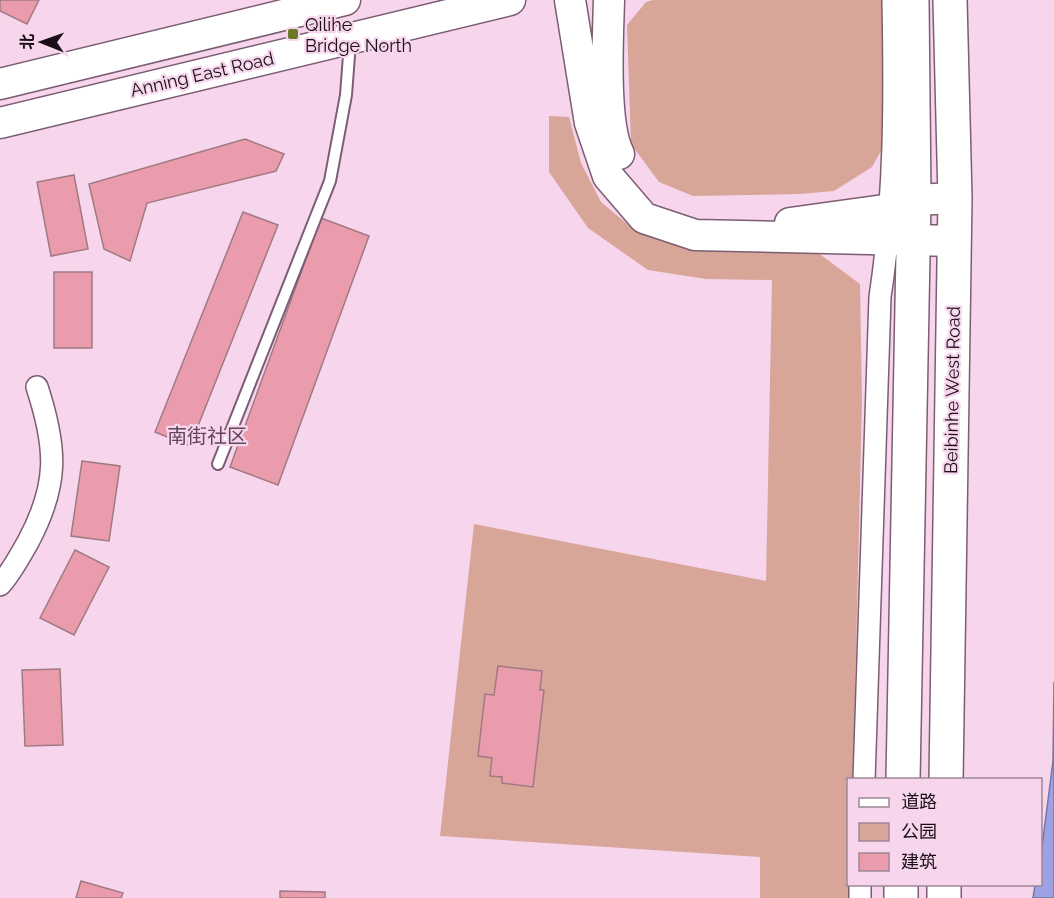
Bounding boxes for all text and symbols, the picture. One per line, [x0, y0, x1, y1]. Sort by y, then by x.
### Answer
north arrow [12, 12, 72, 72]
place label: Qilihe Bridge North [305, 14, 412, 56]
marker: Qilihe Bridge North [286, 27, 300, 41]
text: 北 [18, 34, 37, 50]
street label: Anning East Road [128, 47, 276, 101]
street label: Beibinhe West Road [940, 306, 964, 474]
district label: 南街社区 [167, 424, 247, 448]
legend [847, 778, 1042, 886]
text: 道路 [901, 791, 937, 812]
text: 公园 [901, 821, 937, 842]
text: 建筑 [901, 851, 937, 872]

